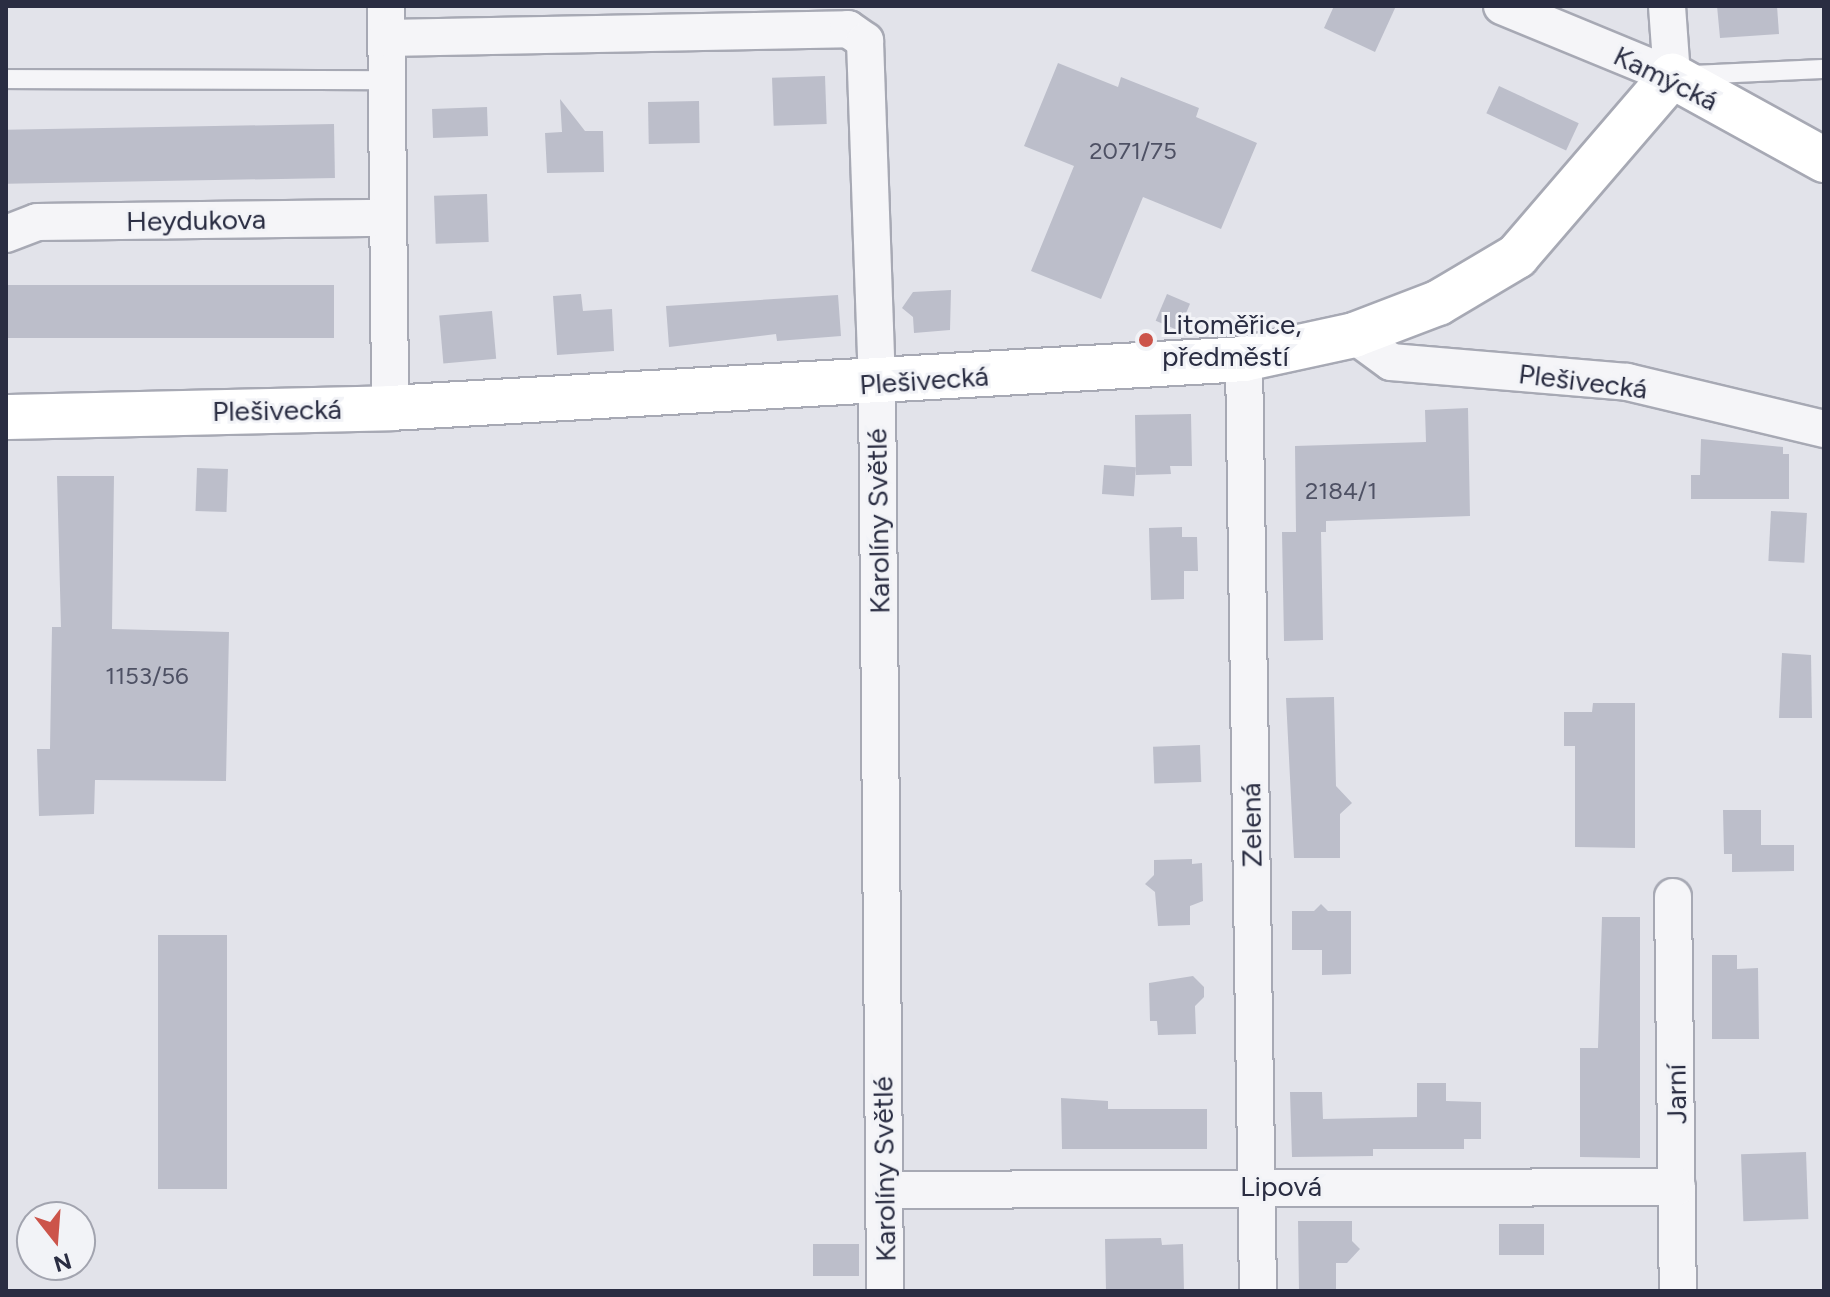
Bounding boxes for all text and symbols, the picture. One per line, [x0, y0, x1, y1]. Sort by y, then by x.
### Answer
street label: Kamýcká [1608, 38, 1724, 118]
house number: 2071/75 [1089, 137, 1177, 165]
street label: Heydukova [126, 202, 266, 238]
place label: Litoměřice, předměstí [1162, 307, 1302, 373]
marker: Litoměřice, předměstí [1137, 331, 1155, 349]
street label: Plešivecká [1517, 356, 1649, 406]
street label: Plešivecká [858, 359, 990, 401]
street label: Plešivecká [212, 392, 342, 428]
street label: Karolíny Světlé [860, 428, 896, 614]
house number: 2184/1 [1305, 477, 1377, 505]
house number: 1153/56 [105, 662, 189, 690]
street label: Zelená [1233, 782, 1269, 868]
street label: Jarní [1659, 1064, 1693, 1124]
street label: Karolíny Světlé [866, 1076, 902, 1262]
street label: Lipová [1240, 1169, 1322, 1203]
north arrow [16, 1201, 96, 1281]
text: N [51, 1247, 75, 1278]

